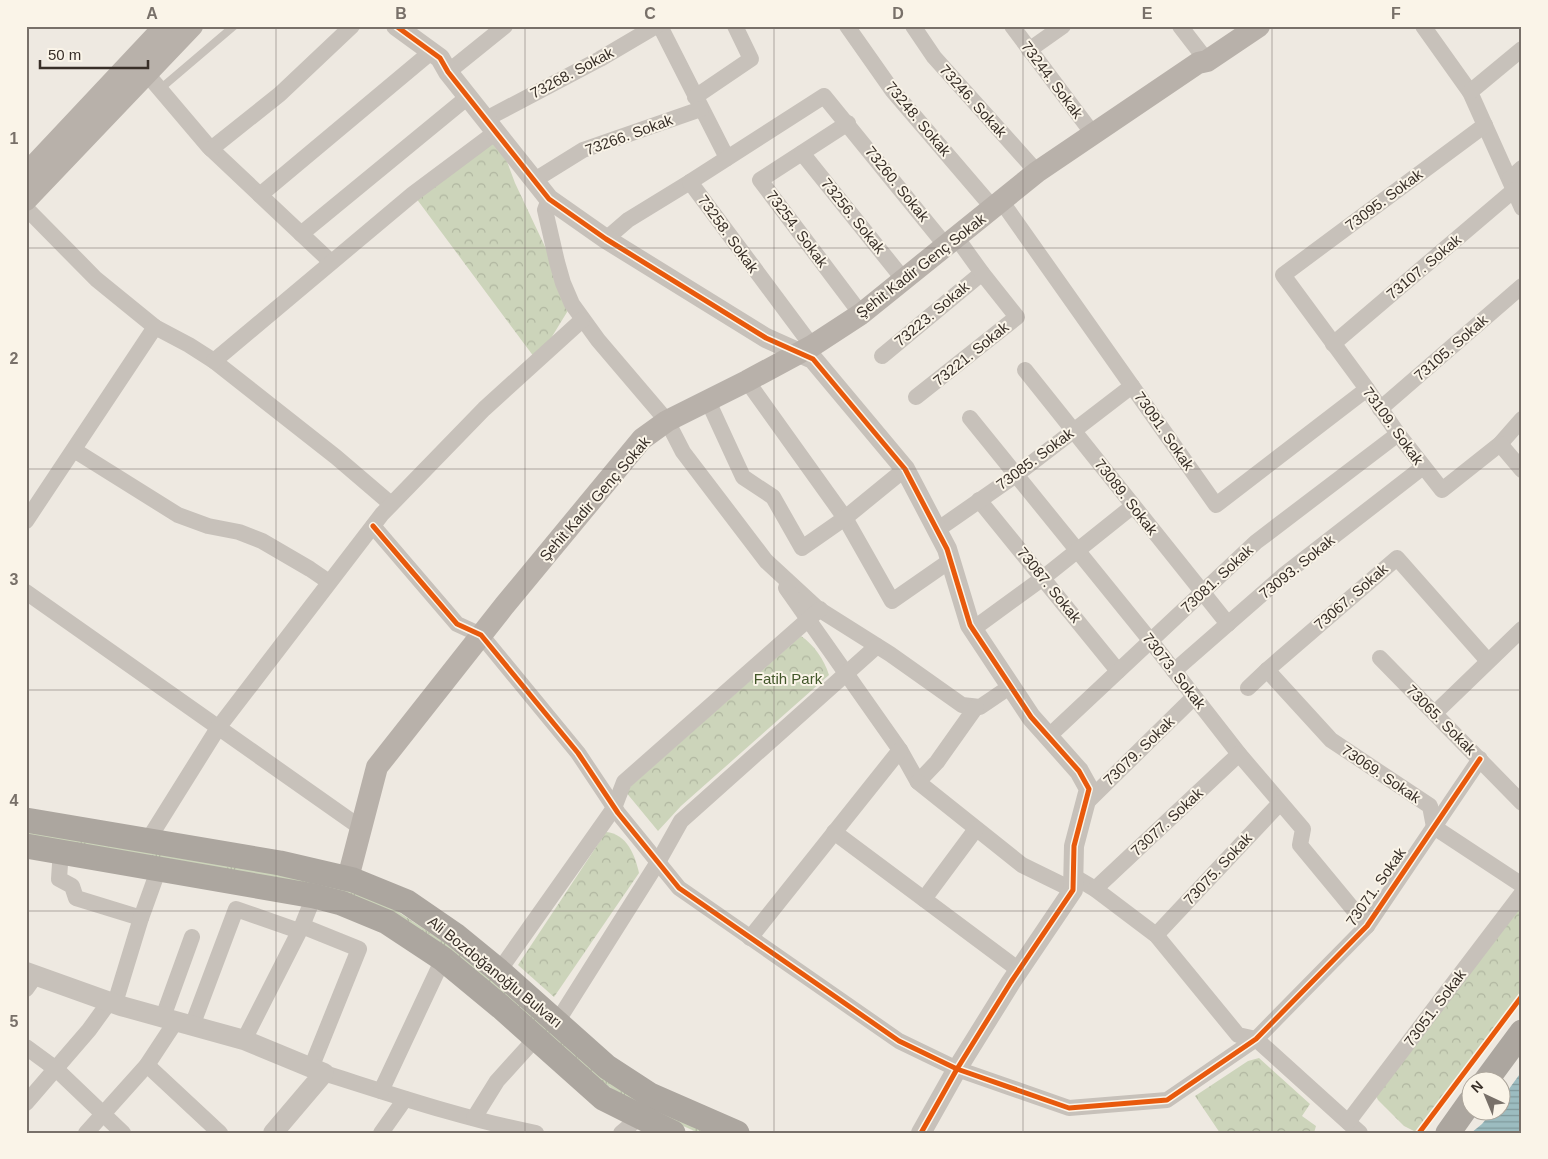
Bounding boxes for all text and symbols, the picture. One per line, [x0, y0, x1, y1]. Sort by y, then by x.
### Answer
text: A [146, 5, 158, 22]
text: B [395, 5, 407, 22]
text: C [644, 5, 656, 22]
text: D [892, 5, 904, 22]
text: E [1142, 5, 1153, 22]
text: F [1391, 5, 1401, 22]
scale bar [40, 38, 148, 70]
street label: 73244. Sokak [1018, 38, 1087, 122]
street label: 73268. Sokak [527, 43, 617, 102]
text: 50 m [48, 46, 81, 63]
street label: 73246. Sokak [936, 61, 1011, 141]
street label: 73248. Sokak [882, 78, 955, 160]
street label: 73266. Sokak [583, 111, 675, 158]
text: 1 [10, 130, 19, 147]
street label: 73260. Sokak [862, 143, 933, 225]
street label: 73095. Sokak [1342, 165, 1426, 234]
street label: 73256. Sokak [818, 175, 889, 257]
street label: 73254. Sokak [763, 187, 832, 271]
street label: 73258. Sokak [695, 192, 763, 276]
street label: Şehit Kadir Genç Sokak [853, 210, 989, 321]
street label: 73107. Sokak [1383, 230, 1465, 303]
street label: 73223. Sokak [891, 277, 973, 350]
street label: 73105. Sokak [1410, 311, 1491, 384]
street label: 73221. Sokak [930, 318, 1012, 389]
text: 2 [10, 350, 19, 367]
street label: 73109. Sokak [1360, 384, 1428, 468]
street label: 73091. Sokak [1131, 388, 1198, 474]
street label: 73085. Sokak [993, 424, 1077, 493]
street label: Şehit Kadir Genç Sokak [536, 433, 654, 564]
street label: 73089. Sokak [1091, 455, 1162, 538]
street label: 73093. Sokak [1256, 531, 1338, 602]
street label: 73081. Sokak [1177, 541, 1256, 616]
street label: 73087. Sokak [1014, 544, 1085, 626]
street label: 73067. Sokak [1310, 560, 1391, 633]
text: 3 [10, 571, 19, 588]
street label: 73073. Sokak [1139, 629, 1210, 712]
park label: Fatih Park [754, 670, 823, 687]
street label: 73065. Sokak [1403, 681, 1480, 758]
street label: 73079. Sokak [1100, 712, 1178, 789]
street label: 73069. Sokak [1338, 741, 1424, 807]
street label: 73077. Sokak [1127, 784, 1206, 859]
text: 4 [10, 792, 19, 809]
street label: 73075. Sokak [1180, 829, 1255, 908]
street label: 73071. Sokak [1342, 844, 1409, 929]
street label: Ali Bozdoğanoğlu Bulvarı [425, 912, 566, 1031]
street label: 73051. Sokak [1400, 966, 1469, 1049]
text: 5 [10, 1013, 19, 1030]
north arrow [1460, 1072, 1510, 1122]
text: N [1468, 1077, 1486, 1096]

